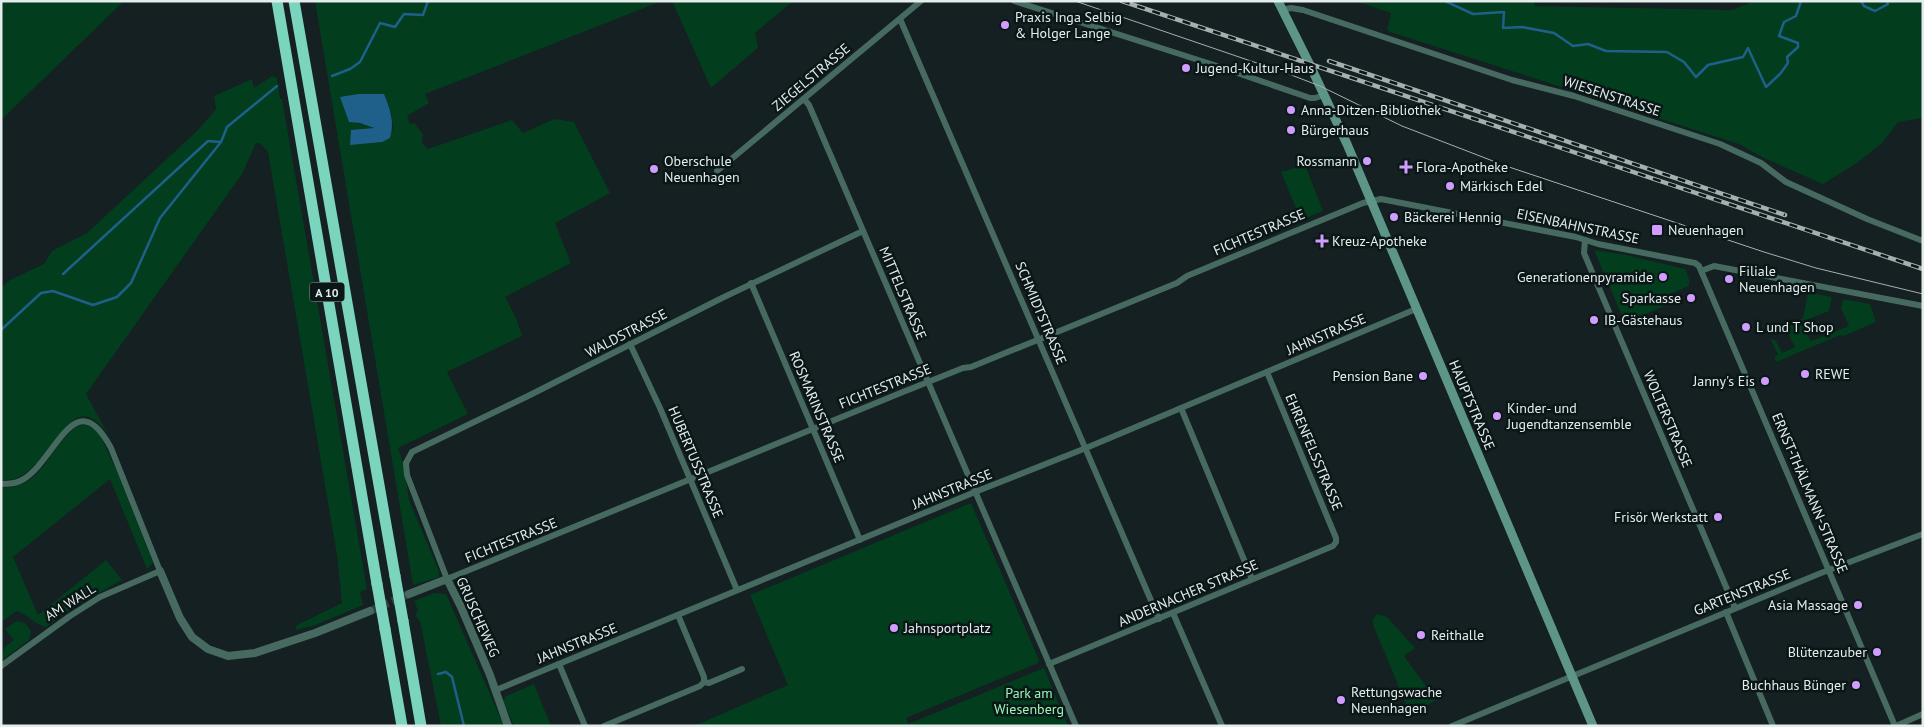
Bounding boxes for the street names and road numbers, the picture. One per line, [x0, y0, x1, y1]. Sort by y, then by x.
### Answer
street label: ZIEGELSTRASSE [768, 39, 854, 115]
street label: WIESENSTRASSE [1561, 72, 1663, 120]
street label: EISENBAHNSTRASSE [1515, 204, 1641, 248]
street label: FICHTESTRASSE [1211, 205, 1307, 259]
street label: MITTELSTRASSE [875, 244, 931, 342]
street label: SCHMIDTSTRASSE [1011, 259, 1071, 367]
road number: A 10 [310, 282, 344, 302]
street label: WALDSTRASSE [582, 305, 670, 361]
street label: JAHNSTRASSE [1283, 309, 1369, 359]
street label: ROSMARINSTRASSE [785, 348, 849, 466]
street label: HAUPTSTRASSE [1445, 357, 1499, 453]
street label: FICHTESTRASSE [836, 359, 934, 413]
street label: WOLTERSTRASSE [1639, 368, 1697, 470]
street label: EHRENFELSSTRASSE [1281, 391, 1347, 513]
street label: HUBERTUSSTRASSE [664, 403, 728, 521]
street label: ERNST-THÄLMANN-STRASSE [1768, 410, 1852, 576]
street label: JAHNSTRASSE [908, 465, 995, 514]
street label: FICHTESTRASSE [462, 513, 560, 567]
street label: ANDERNACHER STRASSE [1115, 555, 1261, 631]
street label: GARTENSTRASSE [1691, 564, 1793, 620]
street label: GRUSCHEWEG [452, 574, 504, 660]
street label: AM WALL [41, 579, 99, 625]
street label: JAHNSTRASSE [533, 619, 620, 668]

